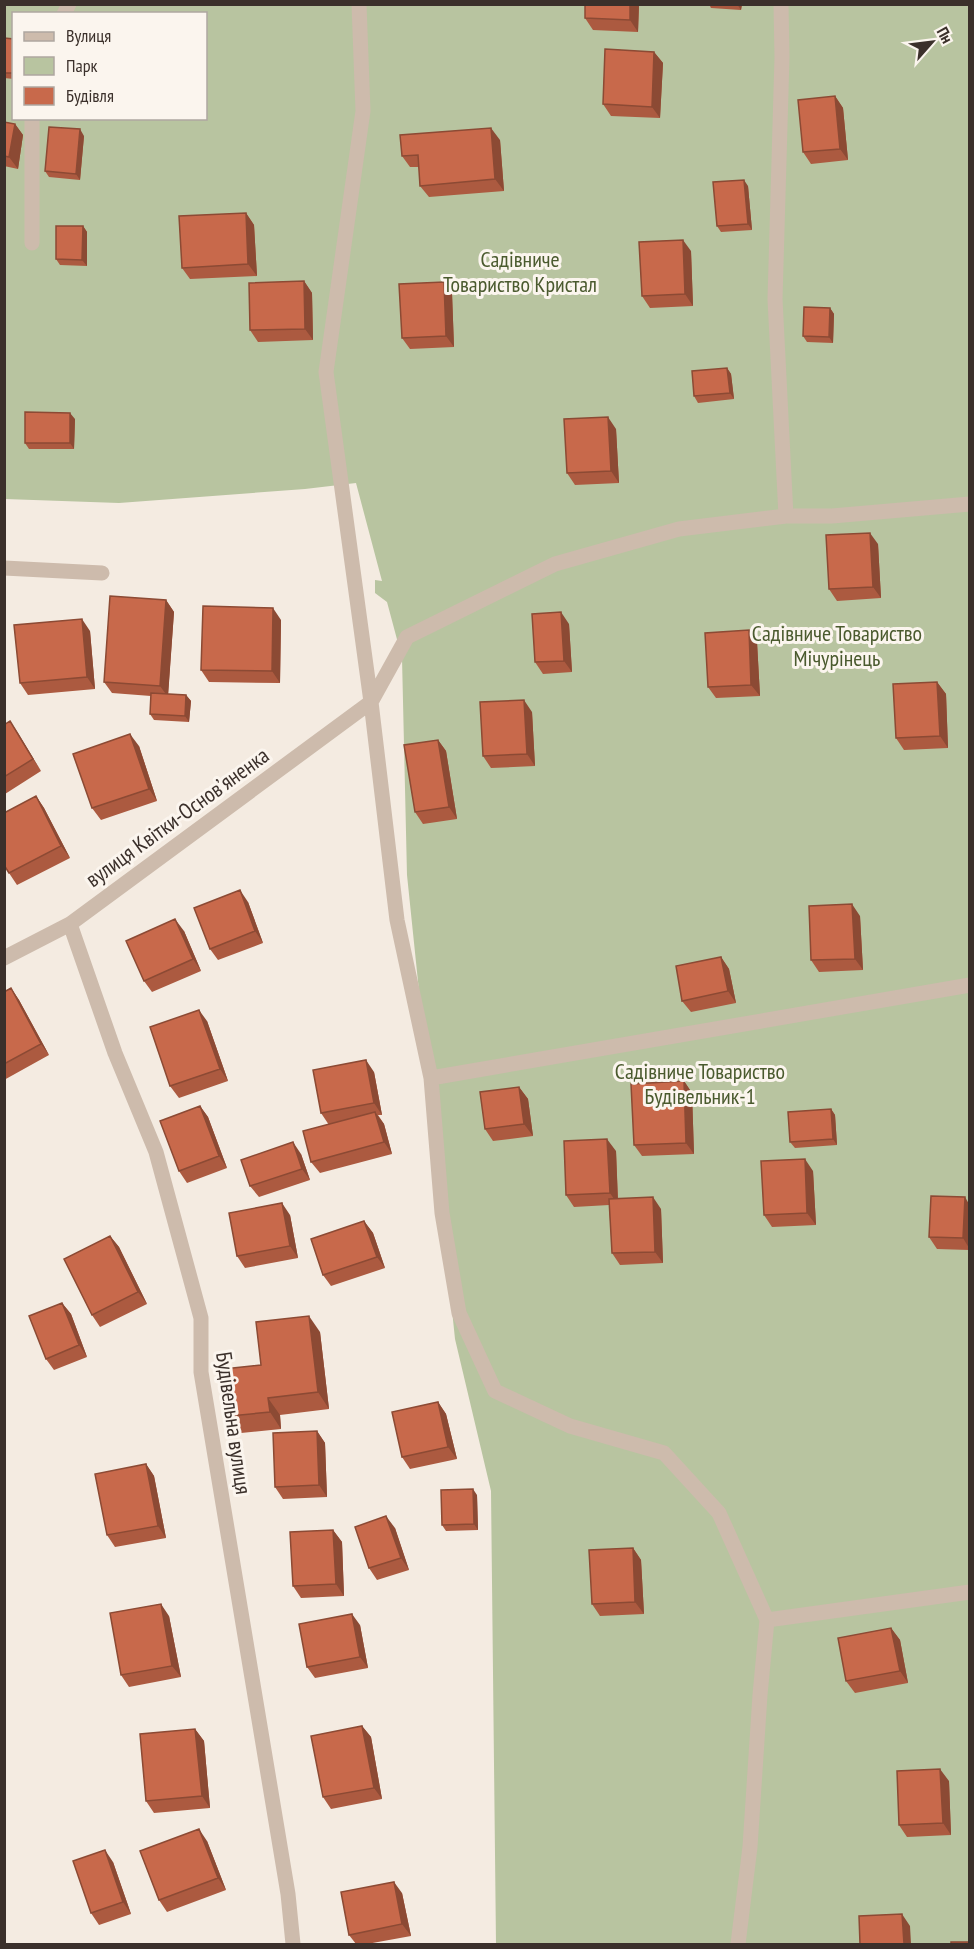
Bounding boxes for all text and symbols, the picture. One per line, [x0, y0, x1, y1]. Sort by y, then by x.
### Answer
legend [12, 12, 207, 120]
north arrow [902, 12, 962, 72]
text: Пн [933, 23, 958, 46]
text: Вулиця [66, 24, 111, 47]
text: Парк [66, 54, 97, 77]
text: Будівля [66, 84, 114, 107]
park label: Садівниче Товариство Кристал [443, 245, 597, 298]
park label: Садівниче Товариство Мічурінець [752, 619, 922, 672]
street label: вулиця Квітки-Основʼяненка [80, 741, 274, 893]
park label: Садівниче Товариство Будівельник-1 [615, 1057, 785, 1110]
street label: Будівельна вулиця [210, 1350, 258, 1496]

